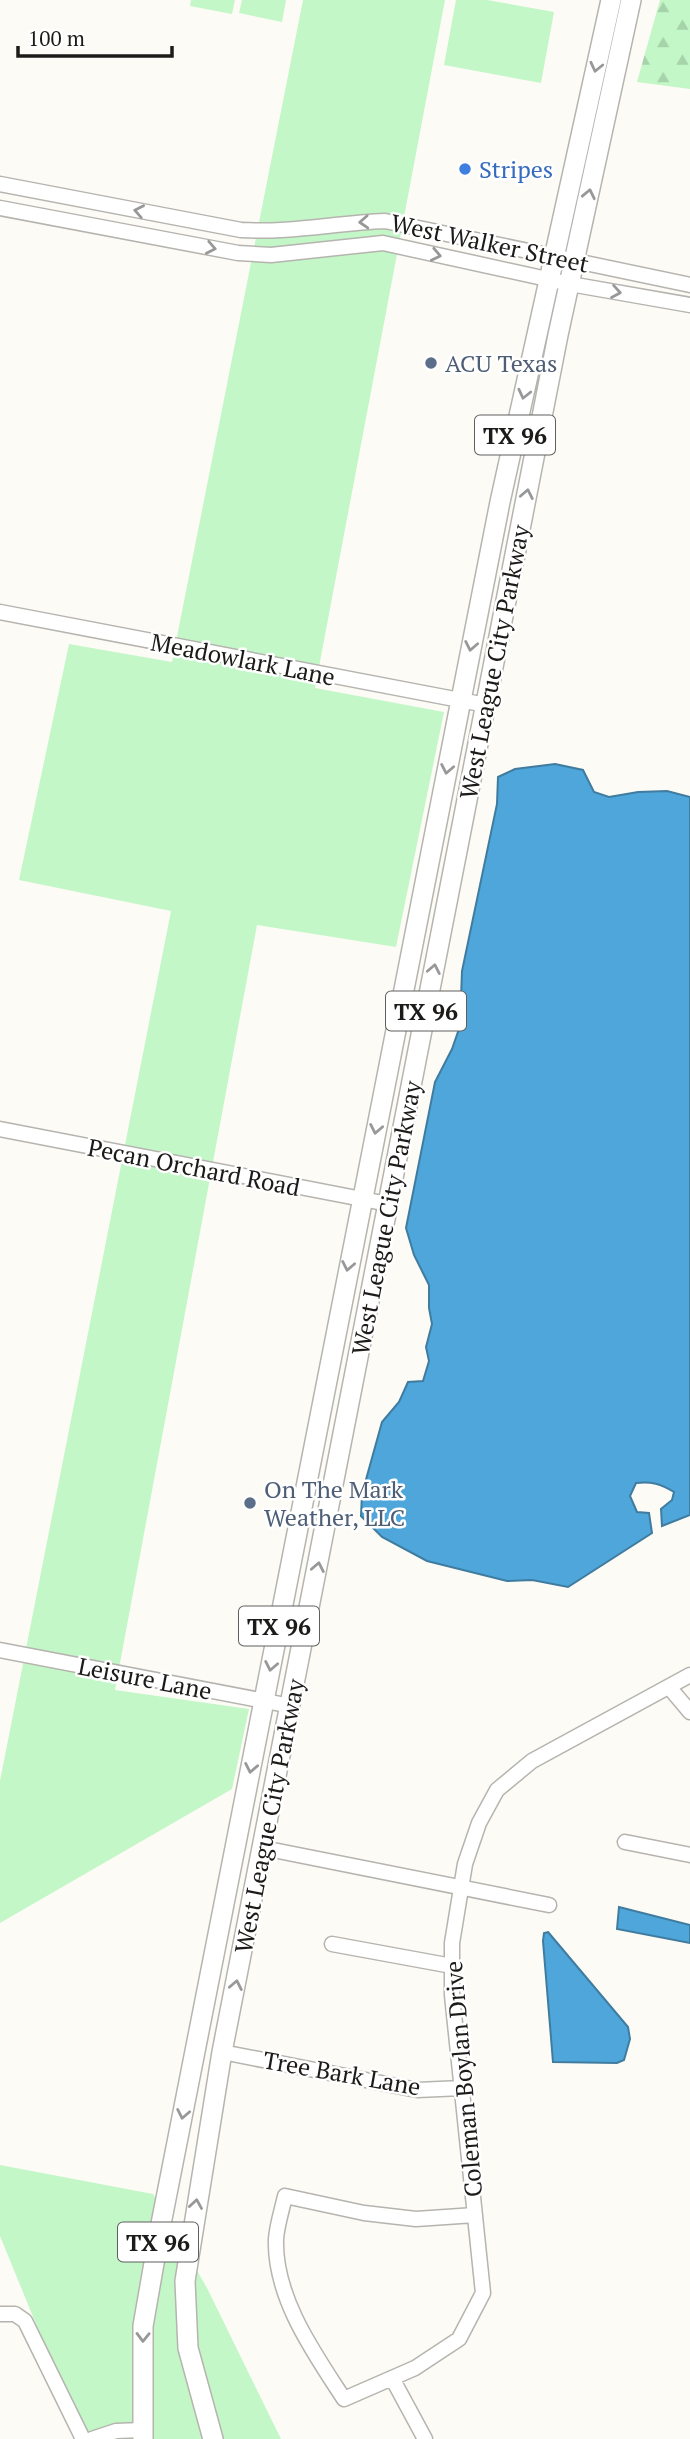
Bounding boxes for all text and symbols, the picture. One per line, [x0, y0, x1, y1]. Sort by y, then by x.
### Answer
scale bar [18, 14, 172, 58]
text: 100 m [28, 24, 85, 52]
one-way arrow [590, 61, 605, 73]
place label: Stripes [479, 153, 553, 185]
marker: Stripes [457, 161, 473, 177]
one-way arrow [581, 188, 596, 200]
one-way arrow [133, 204, 145, 219]
street label: West Walker Street [388, 206, 592, 280]
one-way arrow [358, 214, 369, 229]
one-way arrow [205, 240, 217, 255]
one-way arrow [430, 247, 442, 262]
one-way arrow [610, 284, 622, 299]
place label: ACU Texas [445, 347, 557, 379]
marker: ACU Texas [423, 355, 439, 371]
one-way arrow [517, 388, 532, 400]
road number: TX 96 [475, 416, 555, 454]
one-way arrow [519, 488, 534, 500]
street label: West League City Parkway [452, 521, 536, 802]
street label: Meadowlark Lane [148, 625, 338, 693]
one-way arrow [465, 640, 480, 652]
one-way arrow [440, 763, 455, 775]
one-way arrow [426, 963, 441, 975]
road number: TX 96 [386, 992, 466, 1030]
street label: West League City Parkway [344, 1077, 428, 1358]
one-way arrow [369, 1123, 384, 1135]
street label: Pecan Orchard Road [85, 1131, 303, 1203]
one-way arrow [342, 1260, 357, 1272]
place label: On The Mark Weather, LLC [264, 1473, 405, 1533]
marker: On The Mark Weather, LLC [242, 1495, 258, 1511]
one-way arrow [310, 1561, 325, 1573]
road number: TX 96 [239, 1606, 319, 1646]
street label: Leisure Lane [75, 1649, 215, 1707]
one-way arrow [265, 1660, 280, 1672]
street label: West League City Parkway [227, 1675, 311, 1956]
one-way arrow [245, 1762, 260, 1774]
street label: Coleman Boylan Drive [437, 1960, 489, 2198]
one-way arrow [227, 1979, 242, 1991]
street label: Tree Bark Lane [261, 2043, 423, 2103]
one-way arrow [176, 2108, 191, 2120]
one-way arrow [188, 2198, 203, 2210]
road number: TX 96 [118, 2222, 198, 2262]
one-way arrow [135, 2333, 151, 2343]

